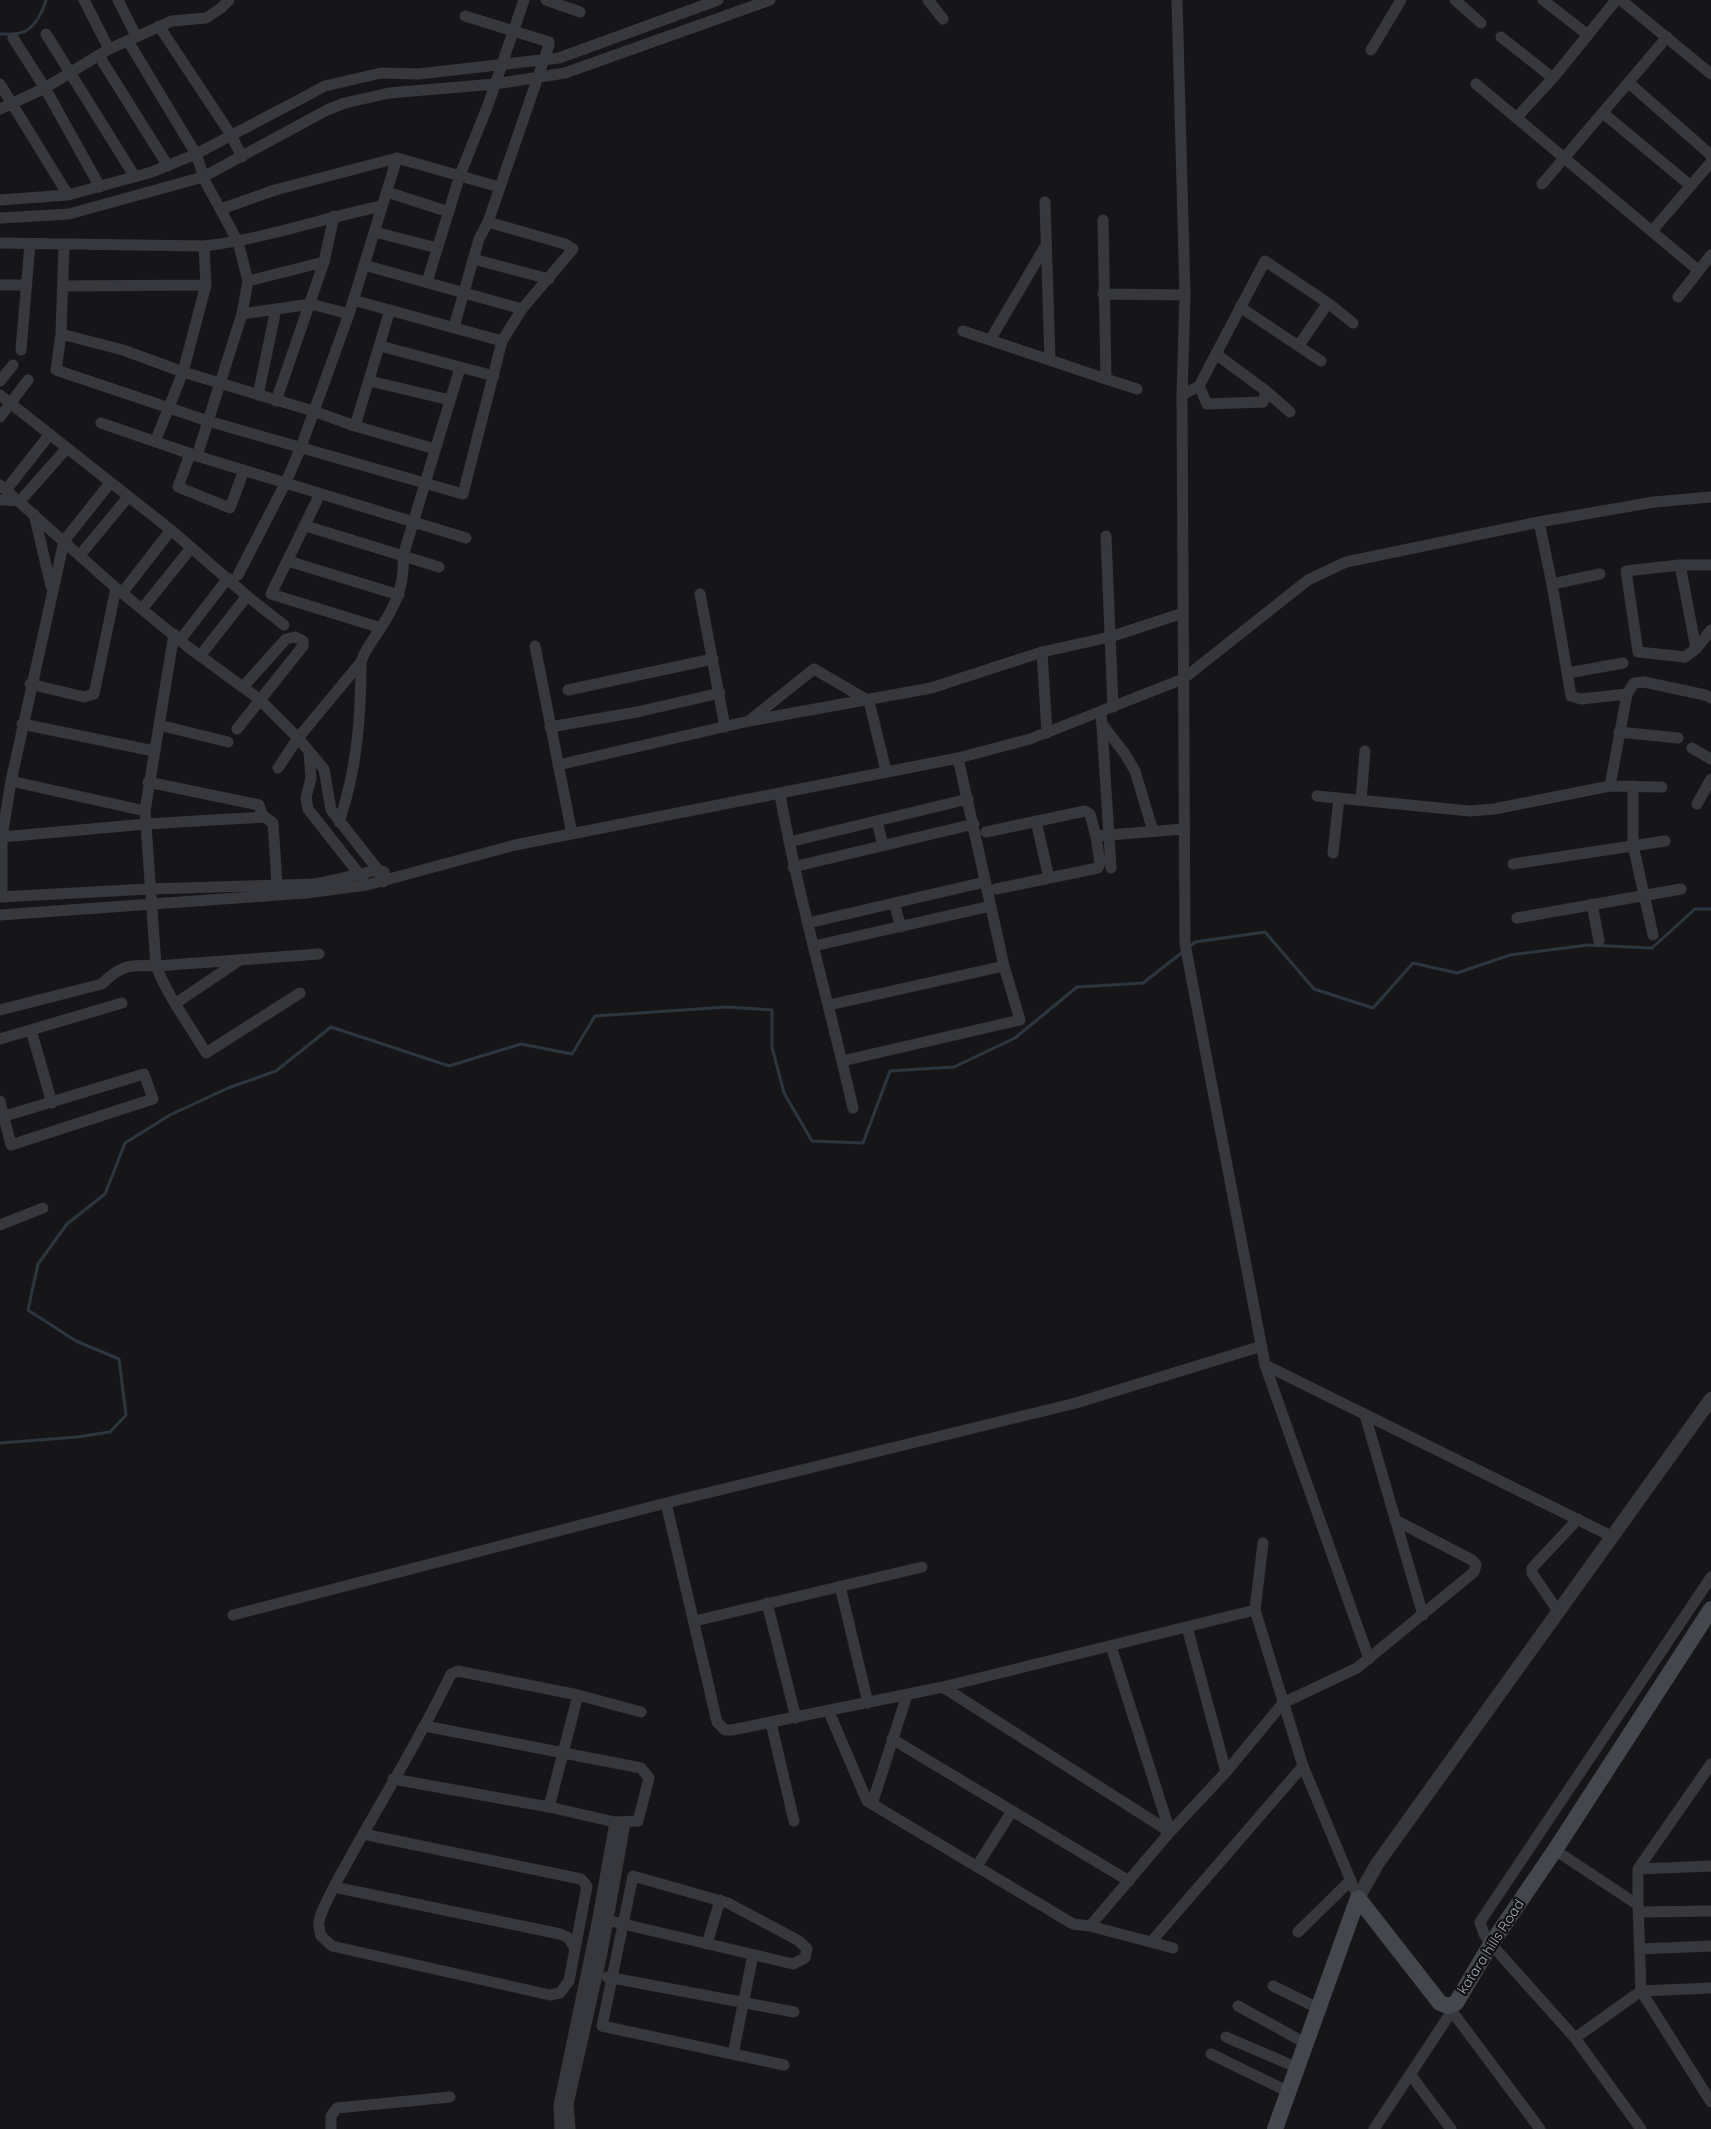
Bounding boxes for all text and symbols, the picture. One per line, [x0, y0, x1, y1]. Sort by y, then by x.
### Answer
street label: katara hills Road [1454, 1897, 1528, 1997]

